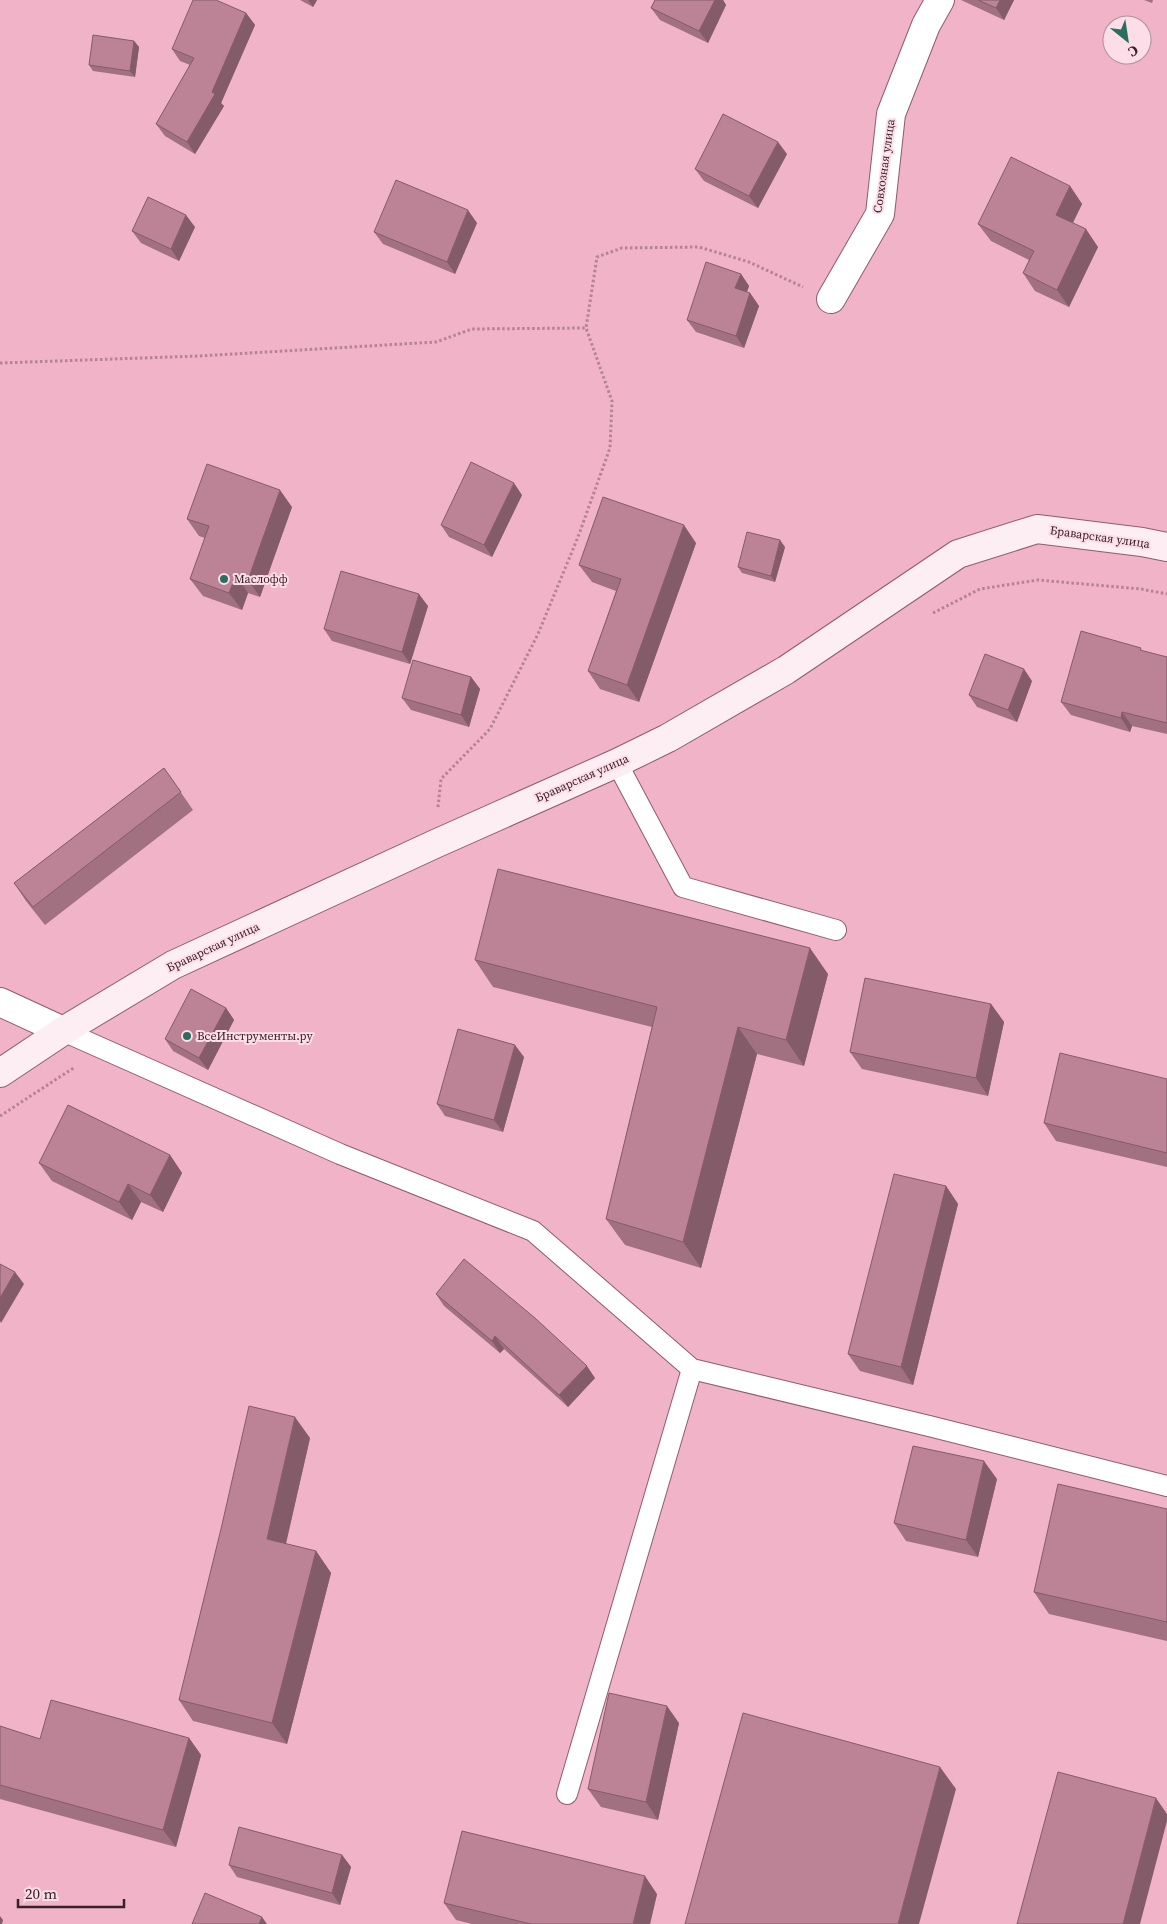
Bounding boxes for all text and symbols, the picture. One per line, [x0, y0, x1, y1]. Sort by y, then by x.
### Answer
north arrow [1102, 15, 1152, 65]
text: С [1124, 40, 1142, 62]
street label: Совхозная улица [869, 117, 899, 214]
street label: Браварская улица [1049, 522, 1152, 552]
place label: Маслофф [234, 571, 288, 587]
marker: Маслофф [218, 573, 230, 585]
street label: Браварская улица [533, 750, 632, 806]
street label: Браварская улица [164, 918, 263, 976]
place label: ВсеИнструменты.ру [197, 1028, 313, 1044]
marker: ВсеИнструменты.ру [181, 1030, 193, 1042]
scale bar [18, 1876, 124, 1908]
text: 20 m [25, 1883, 57, 1904]

